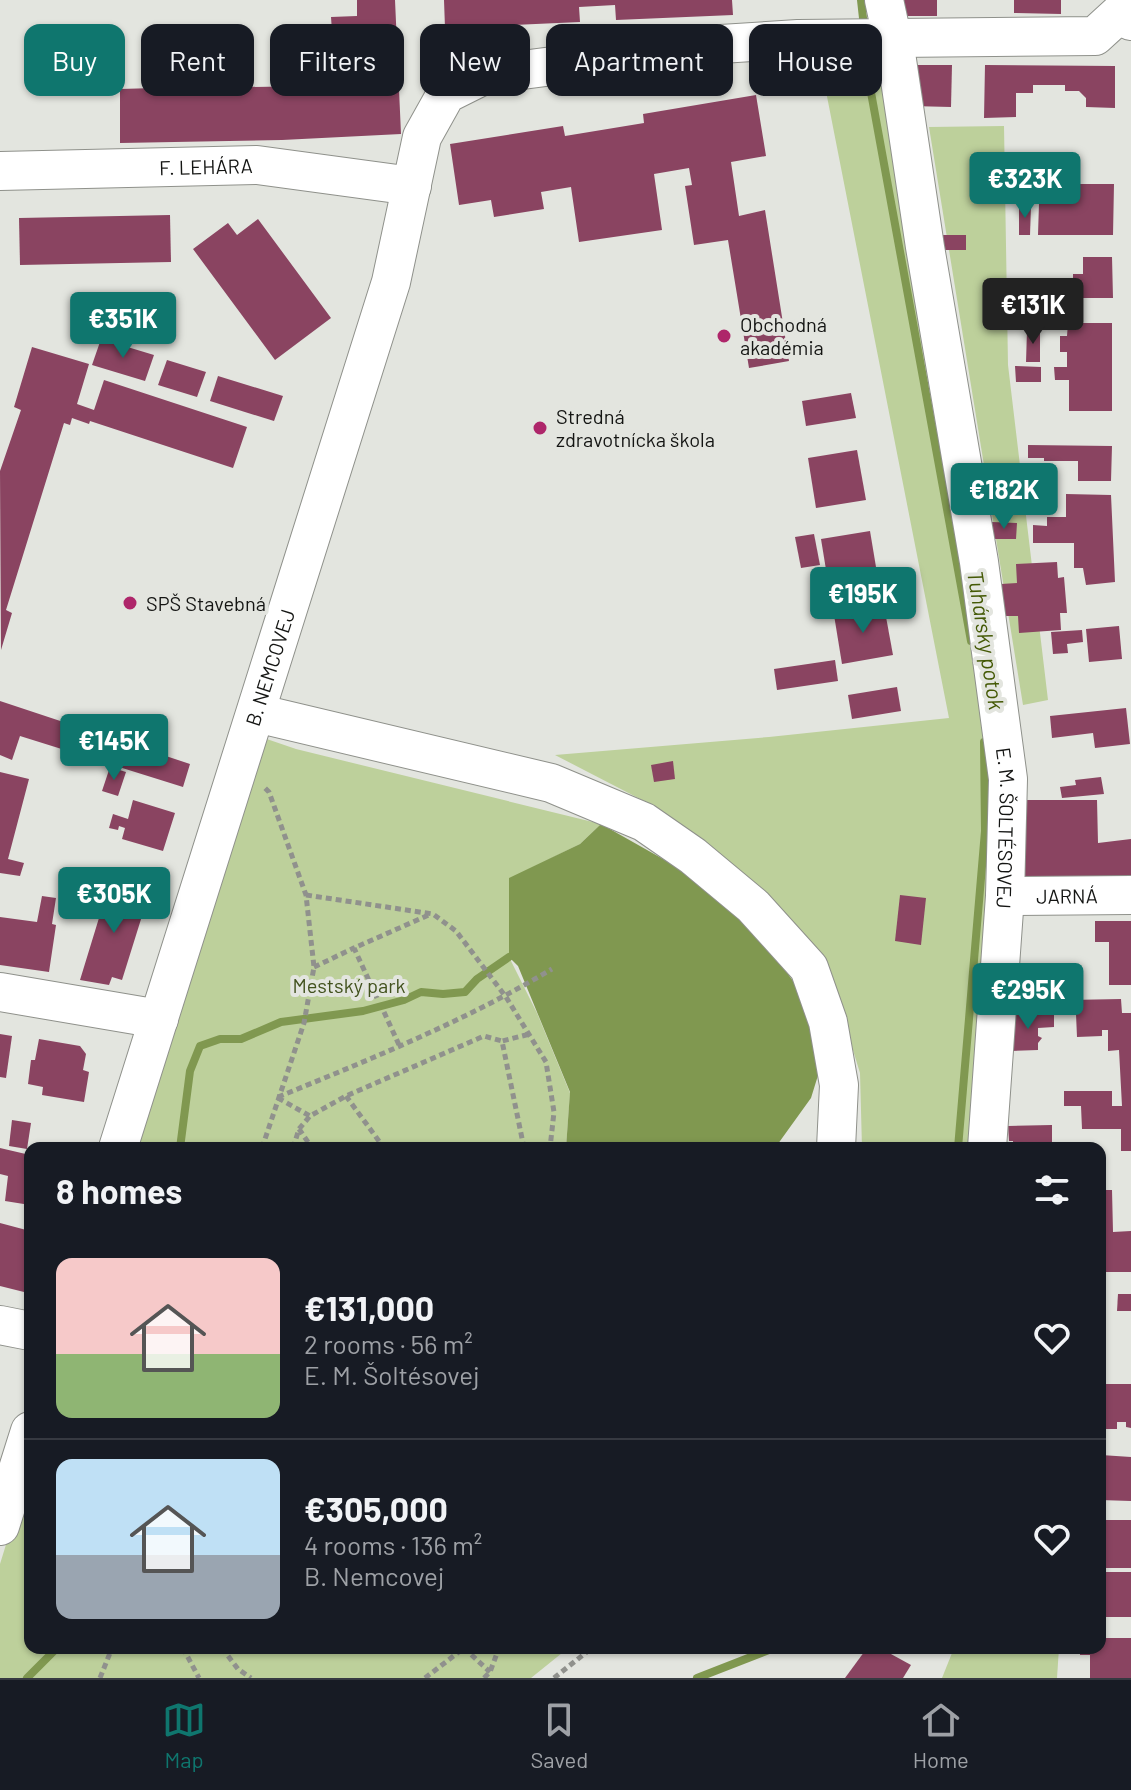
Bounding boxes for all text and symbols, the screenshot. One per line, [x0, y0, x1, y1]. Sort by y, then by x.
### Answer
chip: Buy [24, 24, 125, 96]
chip: Rent [141, 24, 254, 96]
chip: Filters [270, 24, 404, 96]
chip: New [420, 24, 530, 96]
chip: Apartment [546, 24, 733, 96]
chip: House [749, 24, 882, 96]
pin: €323K [969, 152, 1081, 220]
street label: F. LEHÁRA [159, 153, 253, 179]
text: €323K [987, 162, 1063, 193]
pin: €131K [977, 278, 1089, 346]
text: €131K [1000, 288, 1066, 319]
pin: €351K [67, 292, 179, 360]
text: €351K [88, 302, 158, 333]
place label: Obchodná akadémia [740, 312, 827, 359]
marker: Obchodná akadémia [715, 327, 733, 345]
place label: Stredná zdravotnícka škola [556, 404, 715, 451]
marker: Stredná zdravotnícka škola [531, 419, 549, 437]
pin: €182K [948, 463, 1060, 531]
text: €182K [969, 473, 1039, 504]
pin: €195K [807, 567, 919, 635]
water label: Tuhársky potok [963, 568, 1011, 712]
text: €195K [828, 577, 898, 608]
place label: SPŠ Stavebná [146, 591, 266, 615]
marker: SPŠ Stavebná [121, 594, 139, 612]
street label: B. NEMCOVEJ [240, 606, 299, 729]
pin: €145K [58, 714, 170, 782]
text: €145K [78, 724, 150, 755]
street label: E. M. ŠOLTÉSOVEJ [992, 746, 1020, 910]
pin: €305K [58, 867, 170, 935]
text: €305K [76, 877, 152, 908]
street label: JARNÁ [1036, 883, 1098, 908]
pin: €295K [972, 963, 1084, 1031]
park label: Mestský park [292, 973, 406, 997]
text: €295K [990, 973, 1066, 1004]
icon: filters [1030, 1168, 1074, 1212]
text: 8 homes [56, 1170, 182, 1211]
text: €131,000 [304, 1287, 434, 1328]
icon: home [120, 1290, 216, 1386]
icon: heart [1030, 1316, 1074, 1360]
text: 2 rooms · 56 m² [304, 1328, 473, 1359]
text: E. M. Šoltésovej [304, 1359, 480, 1390]
text: €305,000 [304, 1488, 448, 1529]
icon: home [120, 1491, 216, 1587]
icon: heart [1030, 1517, 1074, 1561]
text: 4 rooms · 136 m² [304, 1529, 482, 1560]
text: B. Nemcovej [304, 1560, 444, 1591]
tab: Map [162, 1698, 206, 1772]
tab: Saved [531, 1698, 588, 1772]
tab: Home [913, 1698, 969, 1772]

